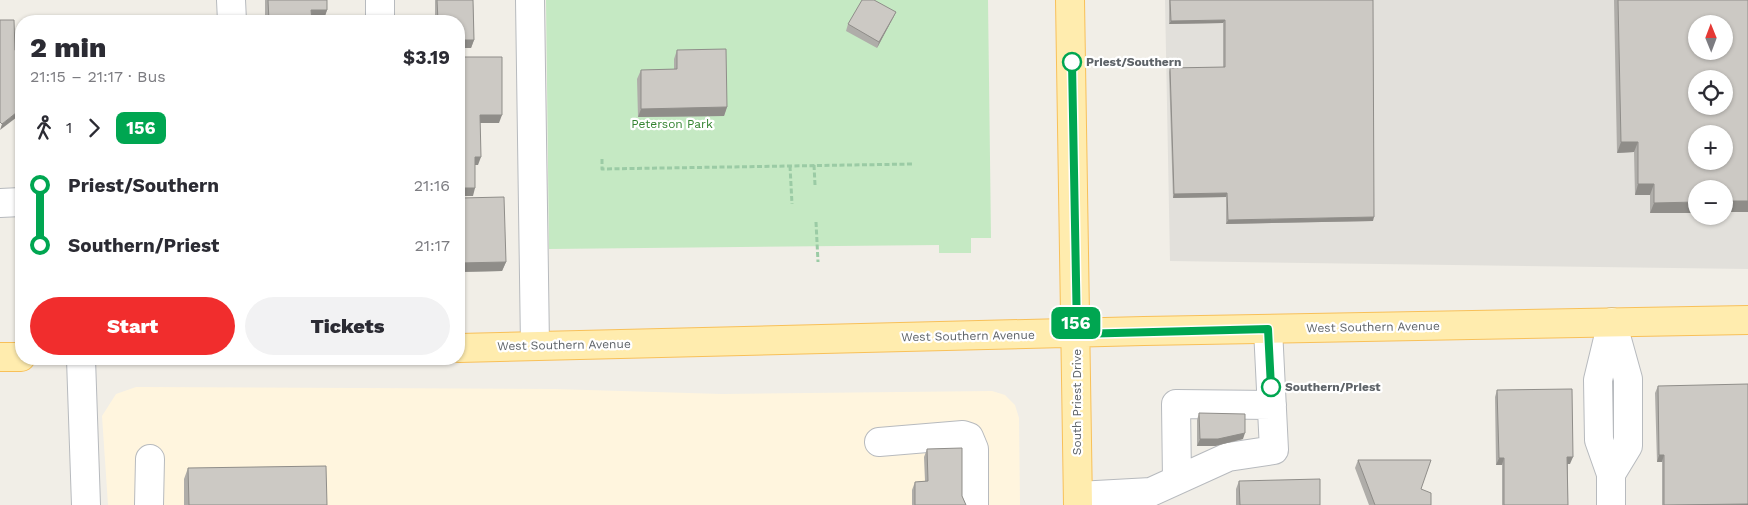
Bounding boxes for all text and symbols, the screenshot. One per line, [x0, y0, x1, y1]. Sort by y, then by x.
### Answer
north arrow [1688, 15, 1732, 60]
map controls [1688, 15, 1733, 225]
text: 2 min [30, 31, 106, 64]
text: $3.19 [403, 46, 450, 69]
marker: Priest/Southern [1062, 52, 1082, 72]
place label: Priest/Southern [1086, 55, 1181, 69]
text: 21:15 – 21:17 · Bus [30, 67, 166, 86]
button: locate [1688, 70, 1733, 115]
icon: walk [30, 114, 58, 142]
icon: forward [80, 114, 108, 142]
text: 156 [126, 117, 156, 138]
park label: Peterson Park [631, 117, 713, 131]
text: 1 [66, 118, 72, 137]
button: + [1688, 125, 1733, 170]
text: Priest/Southern [68, 174, 219, 197]
text: 21:16 [414, 176, 450, 195]
button: − [1688, 180, 1733, 225]
text: Southern/Priest [68, 234, 219, 257]
text: 21:17 [414, 236, 450, 255]
button: Start [30, 297, 235, 355]
button: Tickets [245, 297, 450, 355]
line badge: 156 [1047, 307, 1105, 339]
text: 156 [1061, 312, 1091, 333]
street label: West Southern Avenue [1306, 319, 1440, 335]
street label: West Southern Avenue [901, 328, 1035, 344]
street label: West Southern Avenue [497, 337, 631, 353]
street label: South Priest Drive [1070, 349, 1084, 455]
marker: Southern/Priest [1261, 377, 1281, 397]
place label: Southern/Priest [1285, 380, 1381, 394]

